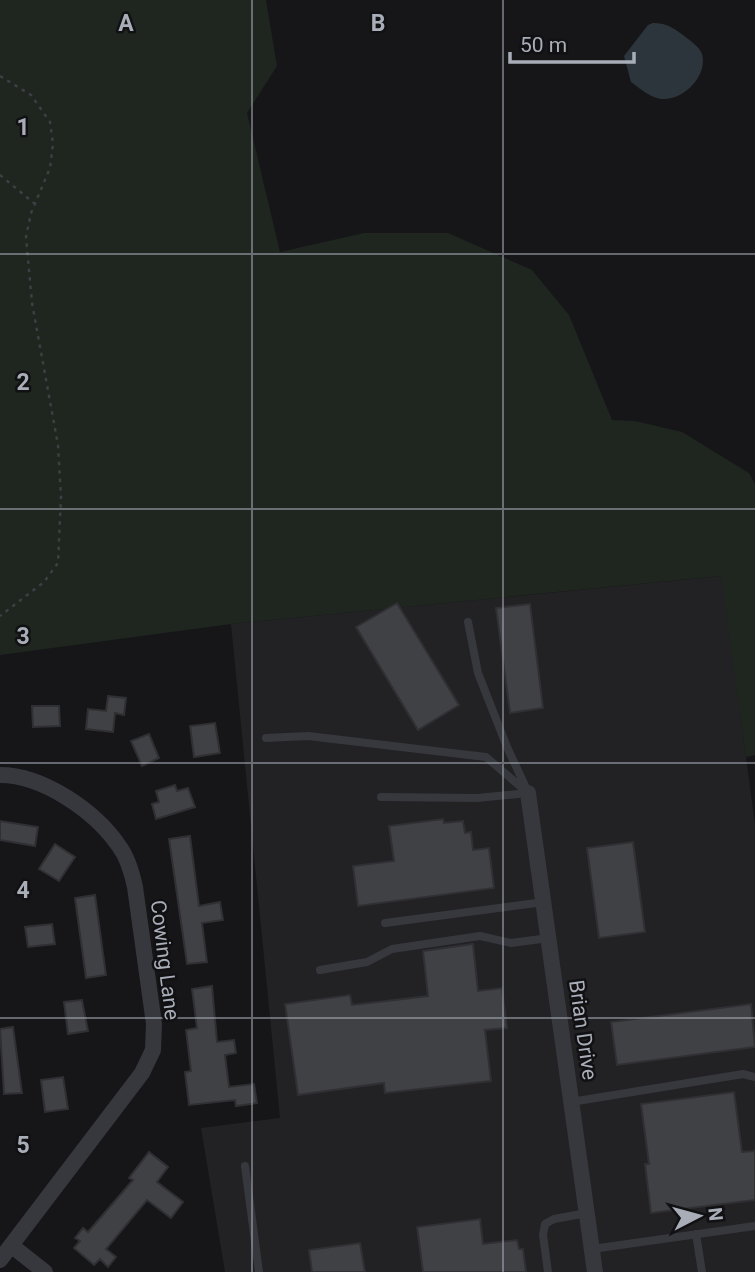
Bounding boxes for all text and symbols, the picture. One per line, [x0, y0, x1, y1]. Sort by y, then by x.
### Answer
text: A [118, 10, 134, 37]
text: B [371, 10, 385, 37]
scale bar [510, 21, 634, 65]
text: 50 m [520, 33, 567, 57]
text: 1 [16, 114, 30, 141]
text: 2 [16, 369, 30, 396]
text: 3 [16, 623, 30, 650]
text: 4 [16, 877, 30, 904]
street label: Cowing Lane [146, 899, 184, 1021]
street label: Brian Drive [564, 978, 602, 1082]
text: 5 [16, 1132, 30, 1159]
north arrow [664, 1181, 734, 1251]
text: N [703, 1206, 728, 1222]

